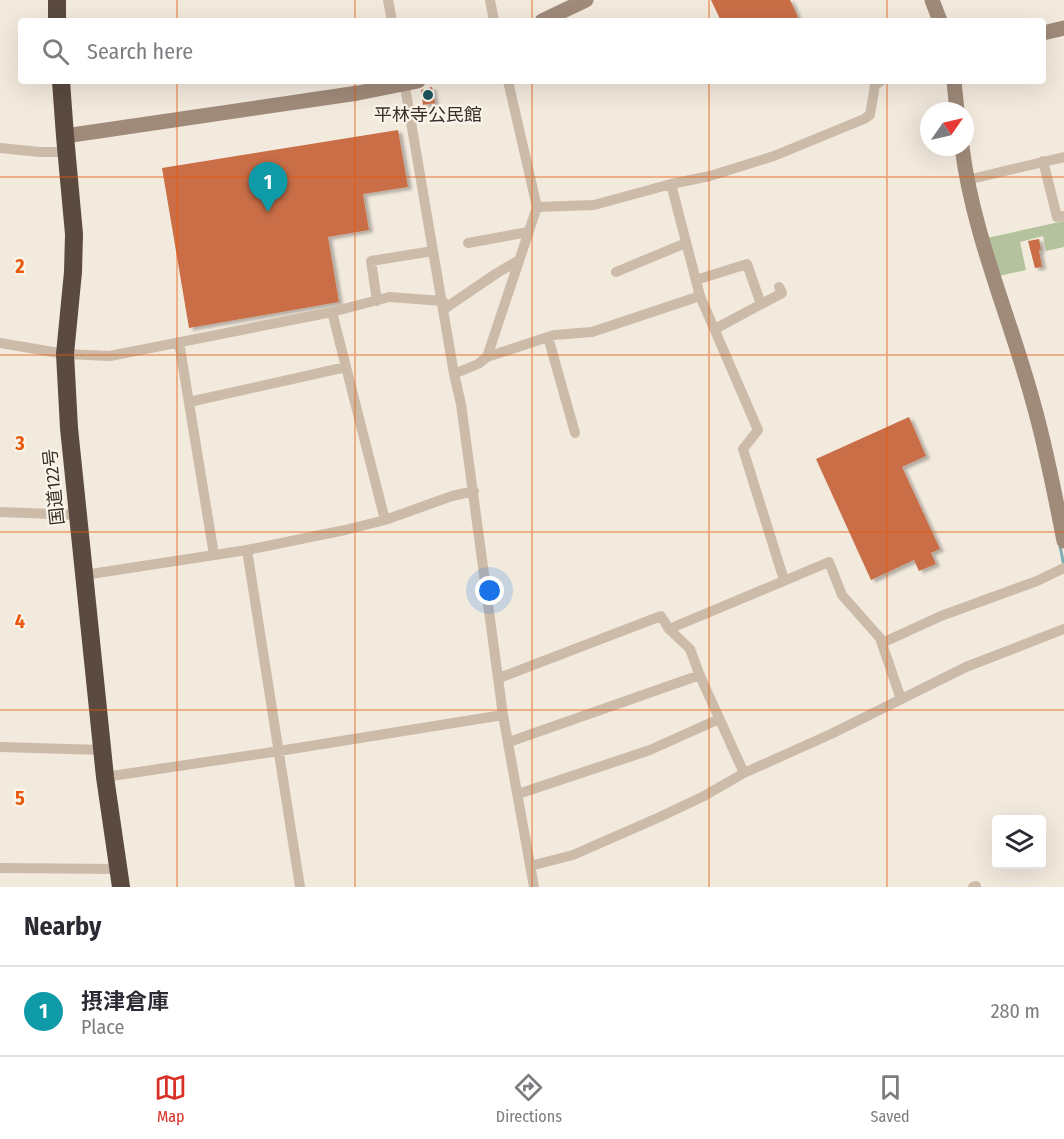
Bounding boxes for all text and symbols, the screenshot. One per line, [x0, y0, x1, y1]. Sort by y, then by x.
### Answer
search box [18, 18, 1046, 84]
icon: search [39, 35, 72, 68]
text: Search here [87, 38, 193, 65]
marker: 平林寺公民館 [421, 88, 435, 102]
north arrow [920, 102, 974, 156]
place label: 平林寺公民館 [374, 104, 482, 126]
pin: 1 [248, 162, 288, 212]
text: 2 [14, 254, 25, 278]
text: 3 [14, 431, 25, 455]
street label: 国道122号 [39, 448, 69, 526]
your location [475, 576, 504, 605]
text: 4 [15, 609, 25, 633]
text: 5 [15, 786, 25, 810]
map controls [992, 815, 1046, 869]
button: layers [992, 815, 1046, 869]
text: Nearby [24, 911, 101, 942]
text: 摂津倉庫 [81, 988, 169, 1015]
text: 1 [39, 999, 48, 1023]
text: 280 m [991, 999, 1040, 1023]
text: Place [81, 1015, 124, 1039]
tab: Map [154, 1071, 187, 1126]
tab: Directions [496, 1071, 562, 1126]
tab: Saved [871, 1071, 910, 1126]

